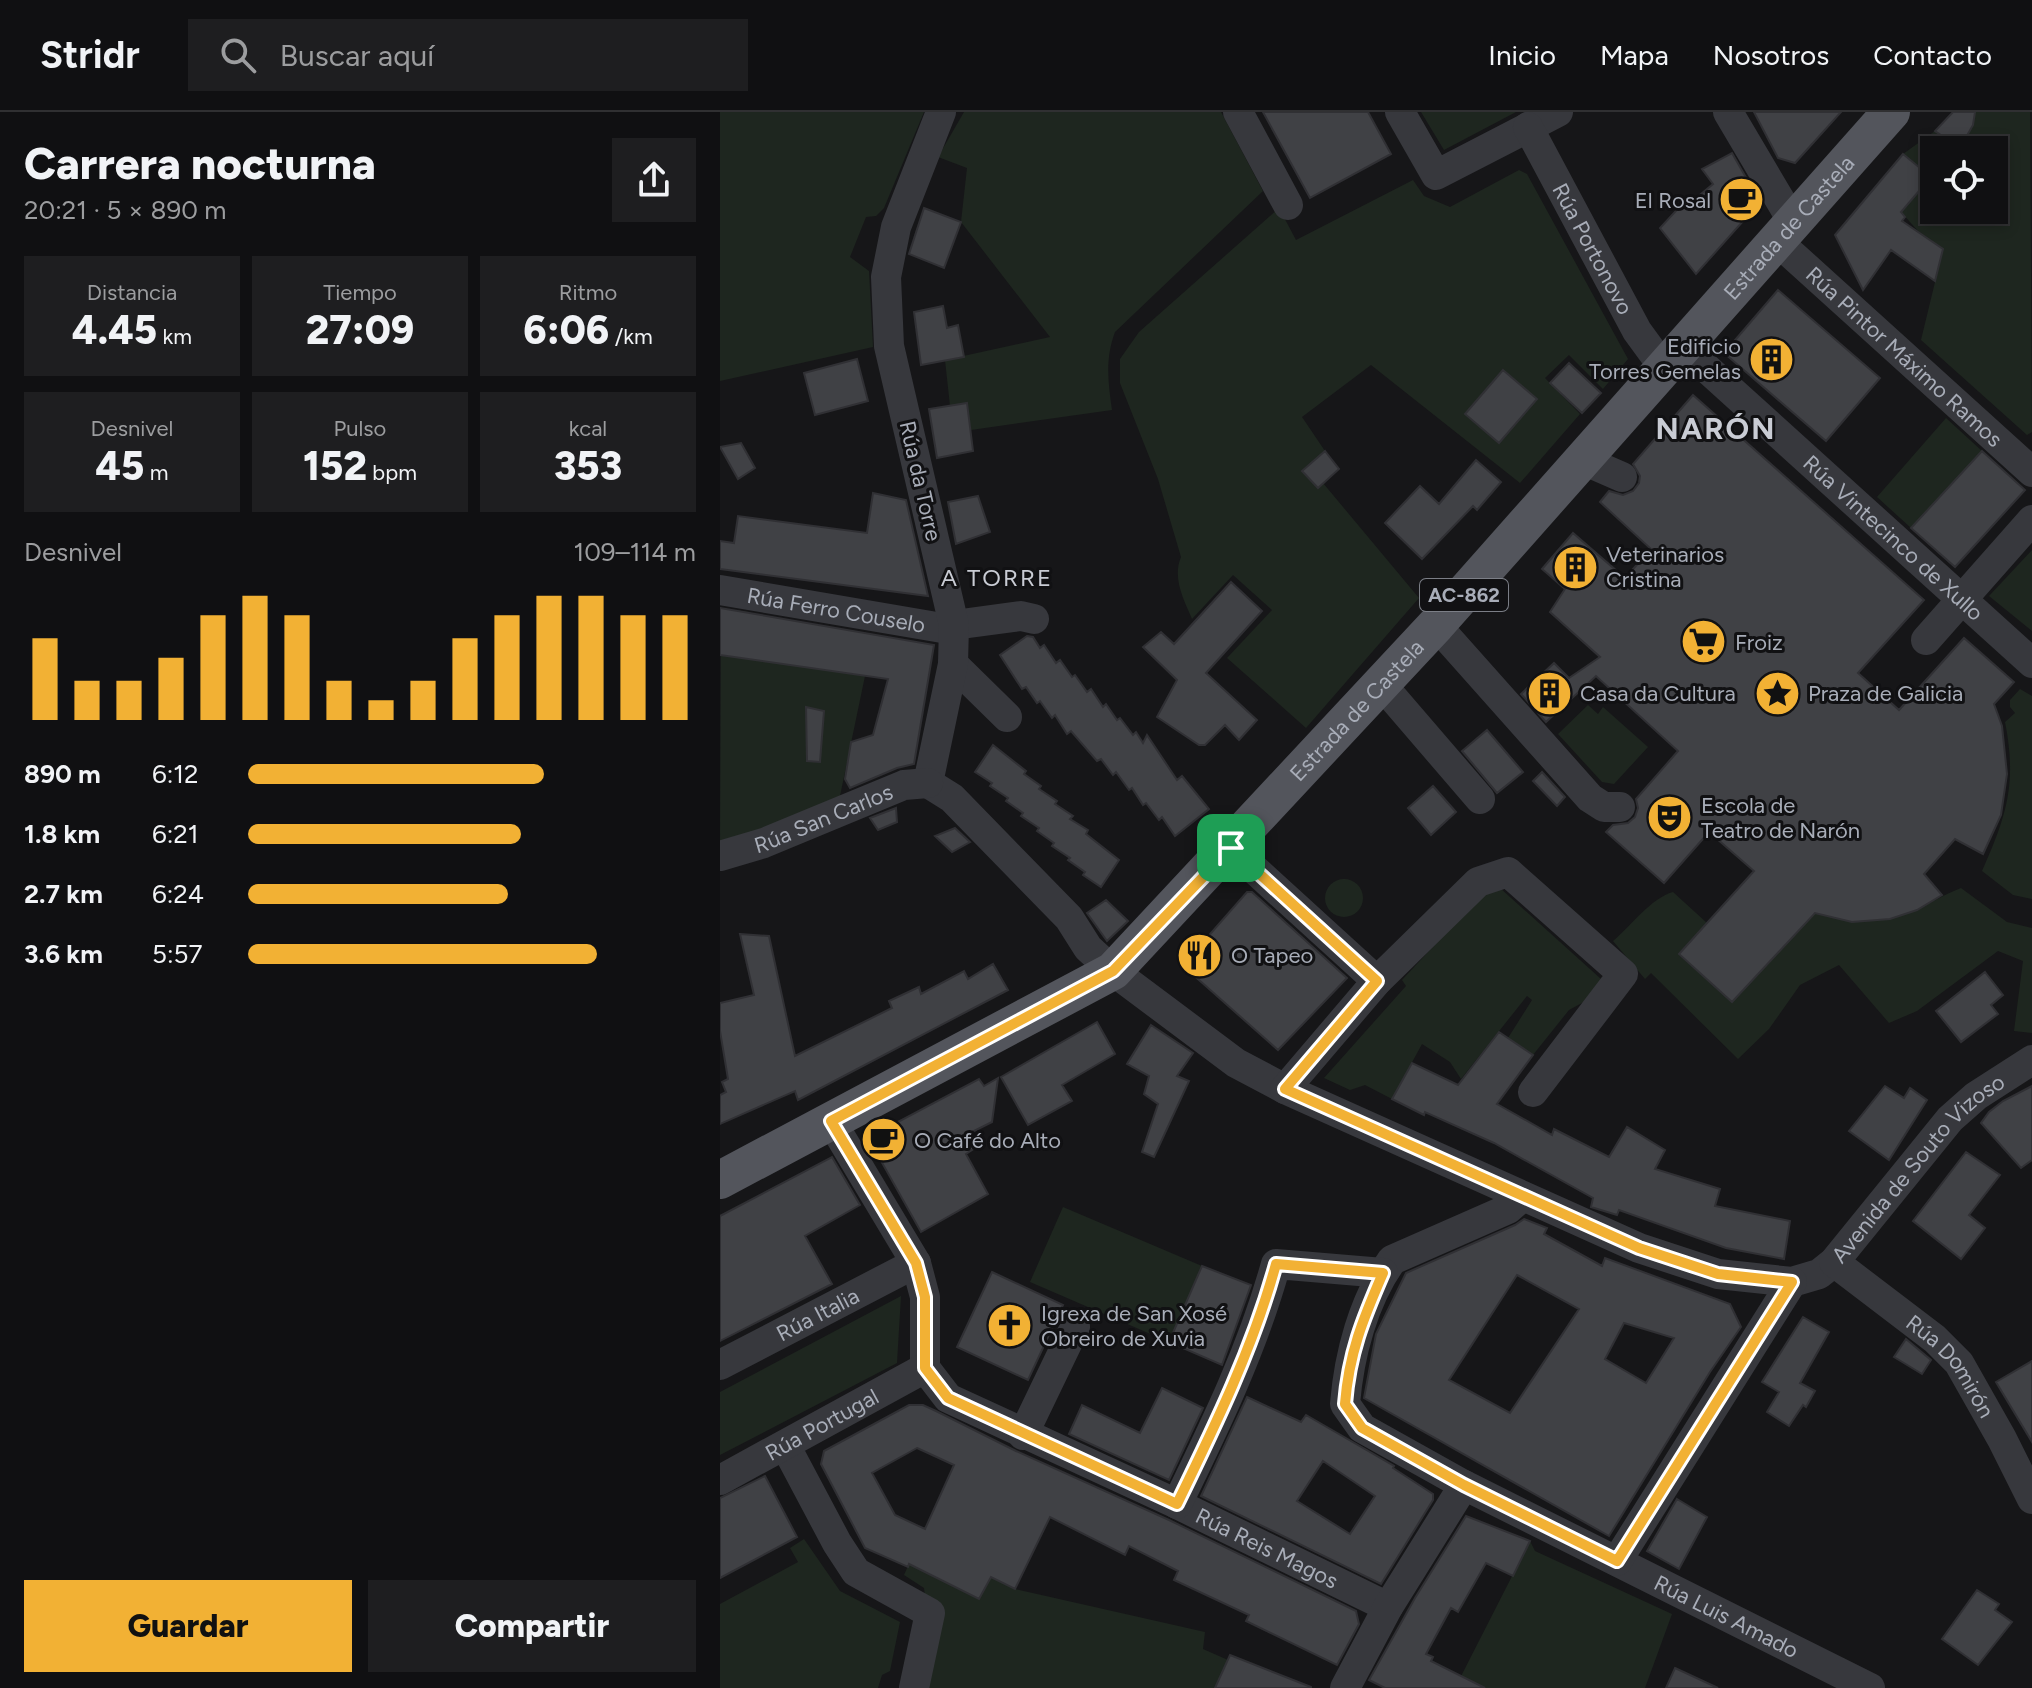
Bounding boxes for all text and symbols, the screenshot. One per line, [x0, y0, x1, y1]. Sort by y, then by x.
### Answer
search box [188, 19, 748, 91]
text: Stridr [40, 32, 140, 78]
icon: search [216, 33, 260, 77]
text: Buscar aquí [280, 37, 434, 74]
text: Inicio [1488, 38, 1556, 72]
text: Mapa [1600, 38, 1669, 72]
text: Nosotros [1713, 38, 1829, 72]
text: Contacto [1873, 38, 1992, 72]
map controls [1920, 136, 2008, 224]
button: locate [1920, 136, 2008, 224]
text: Carrera nocturna [24, 137, 376, 190]
button: share [612, 138, 696, 222]
street label: Estrada de Castela [1718, 150, 1860, 305]
cafe icon: El Rosal [1718, 176, 1766, 224]
street label: Rúa Portonovo [1546, 179, 1639, 319]
place label: El Rosal [1635, 187, 1711, 214]
text: 20:21 · 5 × 890 m [24, 194, 226, 226]
street label: Rúa Pintor Máximo Ramos [1800, 261, 2008, 453]
text: Distancia [87, 279, 177, 306]
text: Tiempo [323, 279, 397, 306]
text: Ritmo [559, 279, 617, 306]
text: 4.45 [72, 306, 157, 354]
text: 27:09 [306, 306, 414, 354]
text: 6:06 [523, 306, 609, 354]
text: km [157, 323, 192, 350]
text: /km [609, 323, 653, 350]
place label: Edificio Torres Gemelas [1589, 333, 1741, 385]
building icon: Edificio Torres Gemelas [1748, 335, 1796, 383]
district label: NARÓN [1656, 410, 1776, 447]
text: Desnivel [91, 415, 173, 442]
text: Pulso [334, 415, 386, 442]
text: kcal [569, 415, 607, 442]
street label: Rúa da Torre [894, 418, 947, 544]
text: 45 [95, 442, 144, 490]
text: 152 [303, 442, 367, 490]
text: 353 [554, 442, 622, 490]
street label: Rúa Vintecinco de Xullo [1798, 450, 1989, 626]
text: m [144, 459, 169, 486]
text: bpm [367, 459, 417, 486]
text: Desnivel [24, 536, 122, 568]
text: 109–114 m [573, 536, 696, 568]
place label: Veterinarios Cristina [1606, 541, 1724, 593]
building icon: Veterinarios Cristina [1551, 543, 1599, 591]
district label: A TORRE [941, 563, 1053, 592]
road number: AC-862 [1420, 579, 1508, 611]
street label: Rúa Ferro Couselo [745, 582, 927, 639]
supermarket icon: Froiz [1680, 618, 1728, 666]
place label: Froiz [1735, 629, 1783, 656]
street label: Estrada de Castela [1284, 634, 1430, 787]
building icon: Casa da Cultura [1525, 669, 1573, 717]
place icon: Praza de Galicia [1753, 669, 1801, 717]
place label: Casa da Cultura [1580, 680, 1736, 707]
place label: Praza de Galicia [1808, 680, 1963, 707]
text: 890 m [24, 758, 101, 790]
text: 6:12 [152, 758, 199, 790]
street label: Rúa San Carlos [751, 778, 897, 859]
place label: Escola de Teatro de Narón [1701, 792, 1860, 844]
theatre icon: Escola de Teatro de Narón [1646, 794, 1694, 842]
pin [1197, 814, 1265, 882]
text: 1.8 km [24, 818, 100, 850]
text: 6:21 [152, 818, 199, 850]
icon: arrive [1209, 826, 1253, 870]
text: 2.7 km [24, 878, 103, 910]
text: 6:24 [152, 878, 204, 910]
restaurant icon: O Tapeo [1176, 931, 1224, 979]
text: 3.6 km [24, 938, 103, 970]
text: 5:57 [152, 938, 202, 970]
place label: O Tapeo [1231, 942, 1313, 969]
street label: Avenida de Souto Vizoso [1826, 1068, 2010, 1269]
cafe icon: O Café do Alto [859, 1116, 907, 1164]
place label: O Café do Alto [914, 1127, 1061, 1154]
street label: Rúa Italia [772, 1282, 864, 1347]
place label: Igrexa de San Xosé Obreiro de Xuvia [1041, 1300, 1227, 1352]
church icon: Igrexa de San Xosé Obreiro de Xuvia [986, 1302, 1034, 1350]
street label: Rúa Domirón [1901, 1309, 2000, 1423]
street label: Rúa Portugal [761, 1383, 883, 1467]
street label: Rúa Reis Magos [1191, 1502, 1342, 1595]
street label: Rúa Luis Amado [1650, 1569, 1803, 1664]
button: Guardar [24, 1580, 352, 1672]
button: Compartir [368, 1580, 696, 1672]

